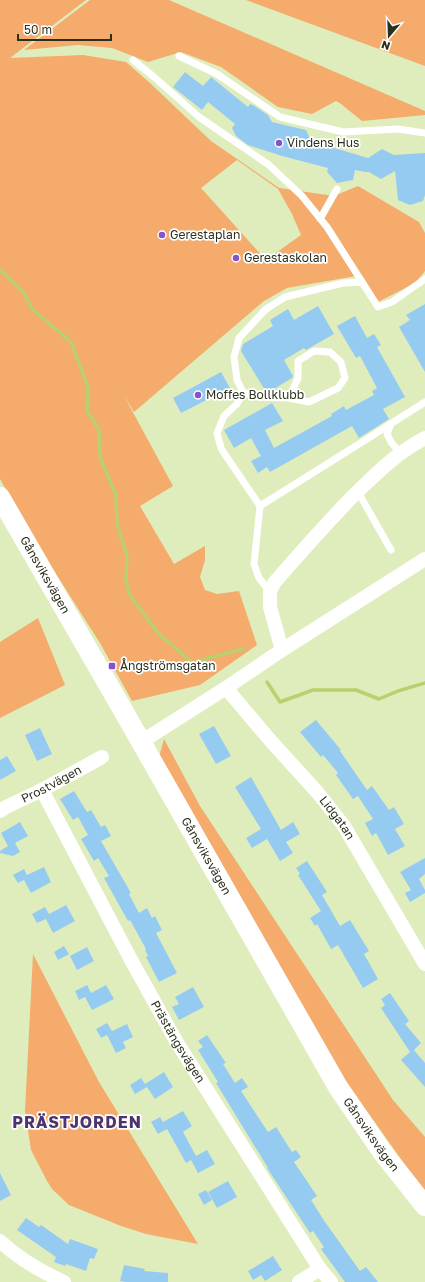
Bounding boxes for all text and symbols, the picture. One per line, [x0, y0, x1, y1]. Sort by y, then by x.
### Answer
scale bar [18, 16, 111, 42]
north arrow [369, 16, 409, 56]
text: 50 m [24, 22, 52, 37]
text: N [380, 38, 392, 53]
place label: Vindens Hus [287, 135, 359, 150]
marker: Vindens Hus [274, 138, 284, 148]
place label: Gerestaplan [170, 227, 240, 242]
marker: Gerestaplan [157, 230, 167, 240]
place label: Gerestaskolan [244, 250, 327, 265]
marker: Gerestaskolan [231, 253, 241, 263]
place label: Moffes Bollklubb [206, 387, 304, 402]
marker: Moffes Bollklubb [193, 390, 203, 400]
street label: Gånsviksvägen [17, 533, 74, 616]
place label: Ångströmsgatan [120, 658, 216, 673]
marker: Ångströmsgatan [107, 661, 117, 671]
street label: Prostvägen [19, 762, 84, 806]
street label: Lidgatan [316, 793, 358, 842]
street label: Gånsviksvägen [179, 814, 235, 897]
street label: Prästängsvägen [148, 998, 208, 1085]
street label: Gånsviksvägen [340, 1094, 403, 1174]
district label: PRÄSTJORDEN [12, 1112, 142, 1132]

